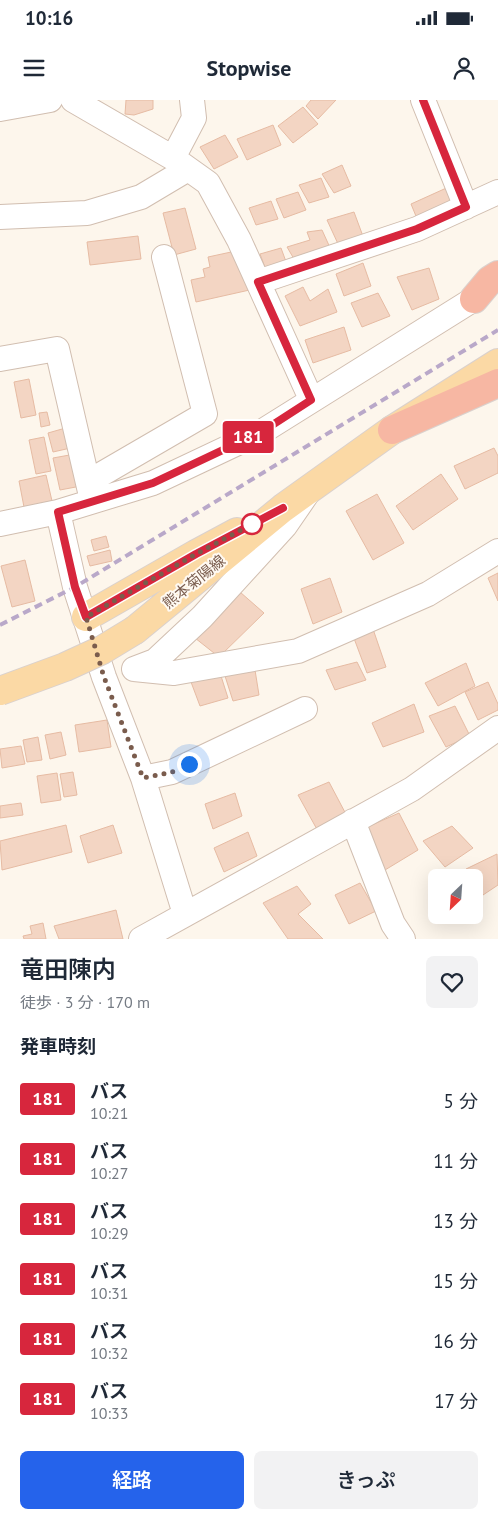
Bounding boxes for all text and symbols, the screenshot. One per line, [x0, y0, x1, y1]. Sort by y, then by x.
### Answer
text: 10:16 [25, 6, 73, 30]
icon: menu [20, 54, 48, 82]
text: Stopwise [207, 54, 291, 82]
icon: person [450, 54, 478, 82]
line badge: 181 [219, 421, 277, 453]
text: 181 [233, 425, 263, 448]
unlabelled marker [241, 513, 263, 535]
street label: 熊本菊陽線 [159, 551, 229, 613]
your location [177, 752, 202, 777]
north arrow [428, 869, 482, 924]
map controls [428, 869, 483, 924]
text: 竜田陳内 [20, 954, 116, 985]
button: heart [426, 956, 478, 1008]
text: 徒歩 · 3 分 · 170 m [20, 992, 150, 1012]
text: 発車時刻 [20, 1034, 96, 1058]
text: バス [90, 1079, 128, 1103]
text: 181 [32, 1087, 63, 1110]
text: 5 分 [444, 1089, 478, 1113]
text: 10:21 [90, 1103, 128, 1123]
text: バス [90, 1139, 128, 1163]
text: 181 [32, 1147, 63, 1170]
text: 11 分 [433, 1149, 478, 1173]
text: 10:27 [90, 1163, 128, 1183]
text: バス [90, 1199, 128, 1223]
text: 181 [32, 1207, 63, 1230]
text: 13 分 [433, 1209, 478, 1233]
text: 10:29 [90, 1223, 128, 1243]
text: バス [90, 1259, 128, 1283]
text: 181 [32, 1267, 63, 1290]
text: 15 分 [433, 1269, 478, 1293]
text: 10:31 [90, 1283, 128, 1303]
text: バス [90, 1319, 128, 1343]
text: 181 [32, 1327, 63, 1350]
text: 16 分 [433, 1329, 478, 1353]
text: 10:32 [90, 1343, 128, 1363]
text: バス [90, 1379, 128, 1403]
text: 181 [32, 1387, 63, 1410]
text: 17 分 [434, 1389, 478, 1413]
text: 10:33 [90, 1403, 128, 1423]
button: 経路 [20, 1451, 244, 1509]
button: きっぷ [254, 1451, 478, 1509]

